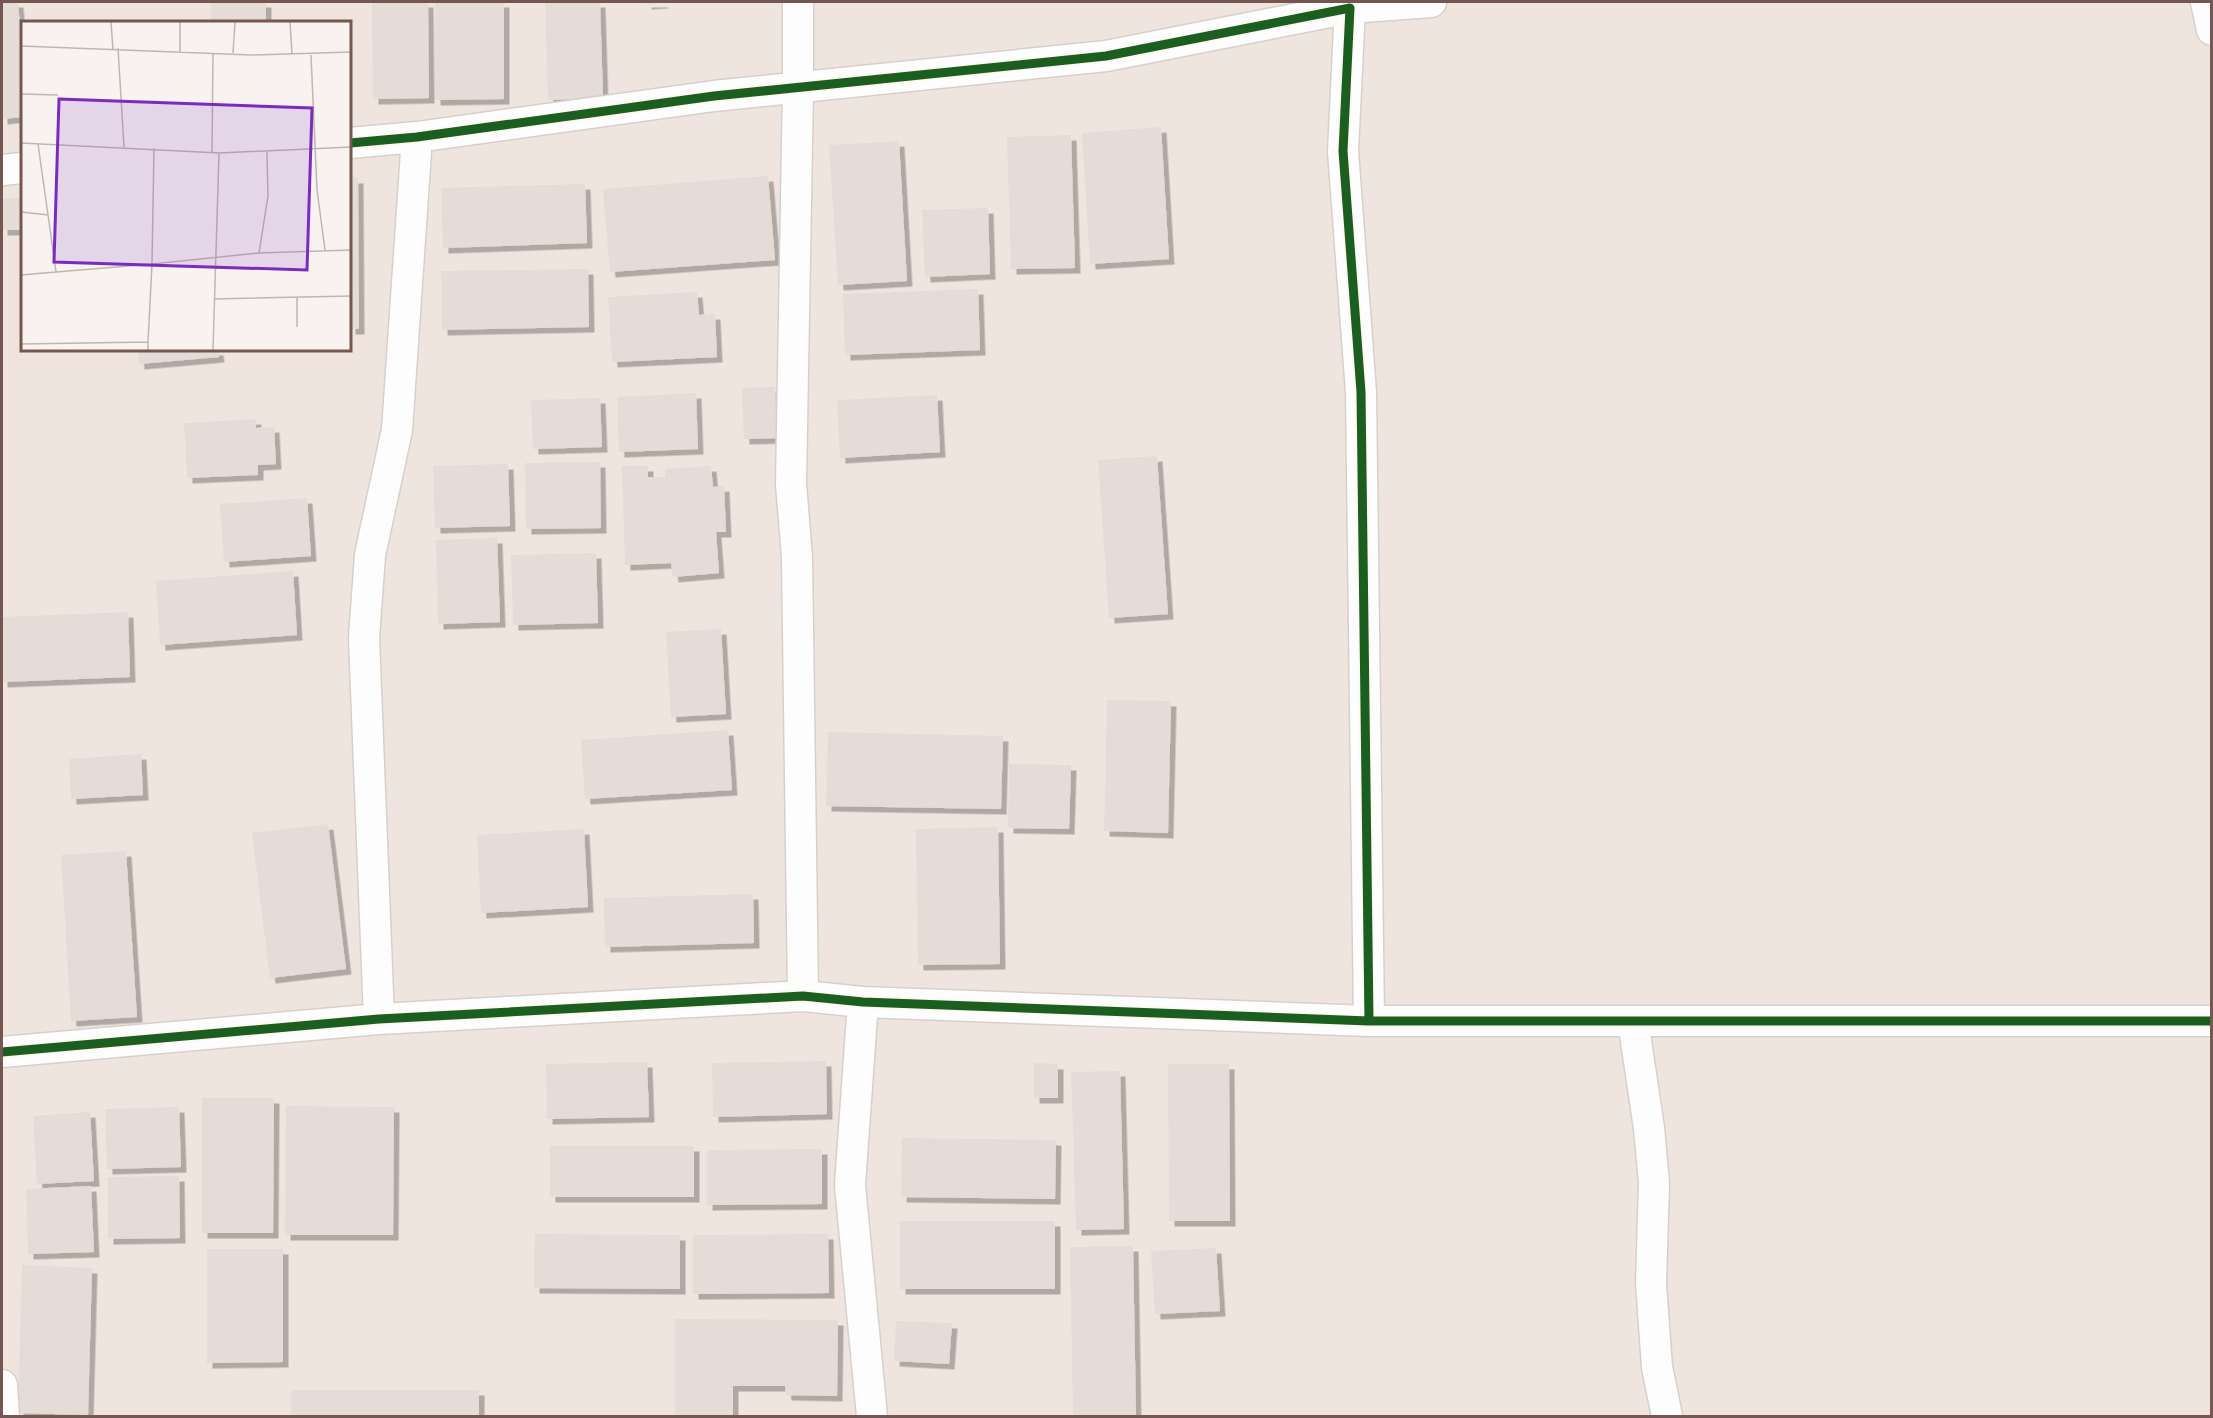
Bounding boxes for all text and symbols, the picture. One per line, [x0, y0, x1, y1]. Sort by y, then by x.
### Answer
inset map [21, 21, 351, 351]

